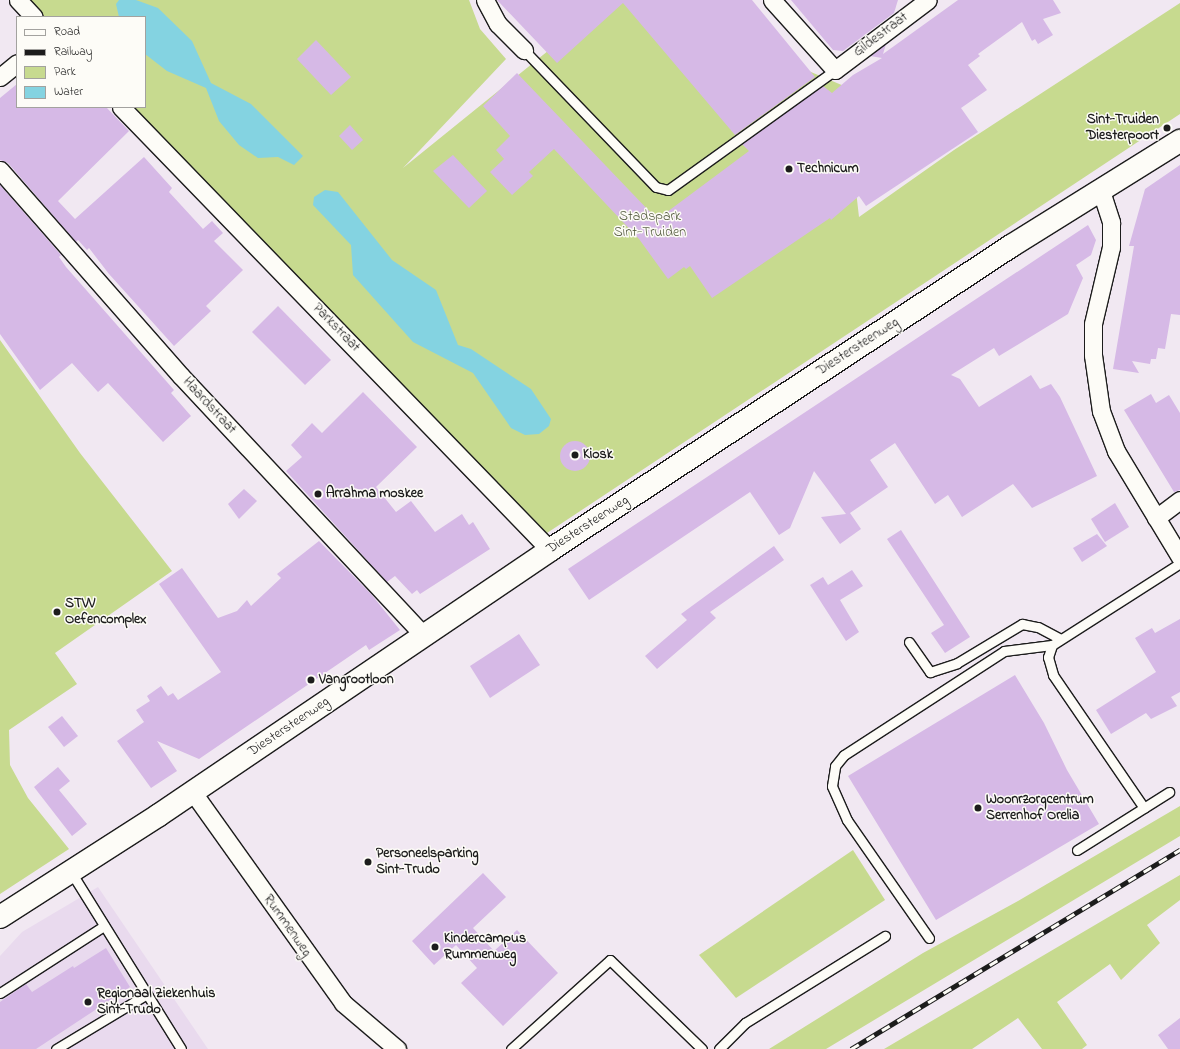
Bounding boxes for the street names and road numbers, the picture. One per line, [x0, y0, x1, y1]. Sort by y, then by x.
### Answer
street label: Gildestraat [850, 9, 912, 61]
street label: Parkstraat [309, 300, 363, 356]
street label: Diestersteenweg [814, 314, 902, 380]
street label: Haardstraat [178, 374, 240, 438]
street label: Diestersteenweg [544, 492, 632, 558]
street label: Diestersteenweg [245, 694, 333, 760]
street label: Rummenweg [259, 892, 315, 960]

